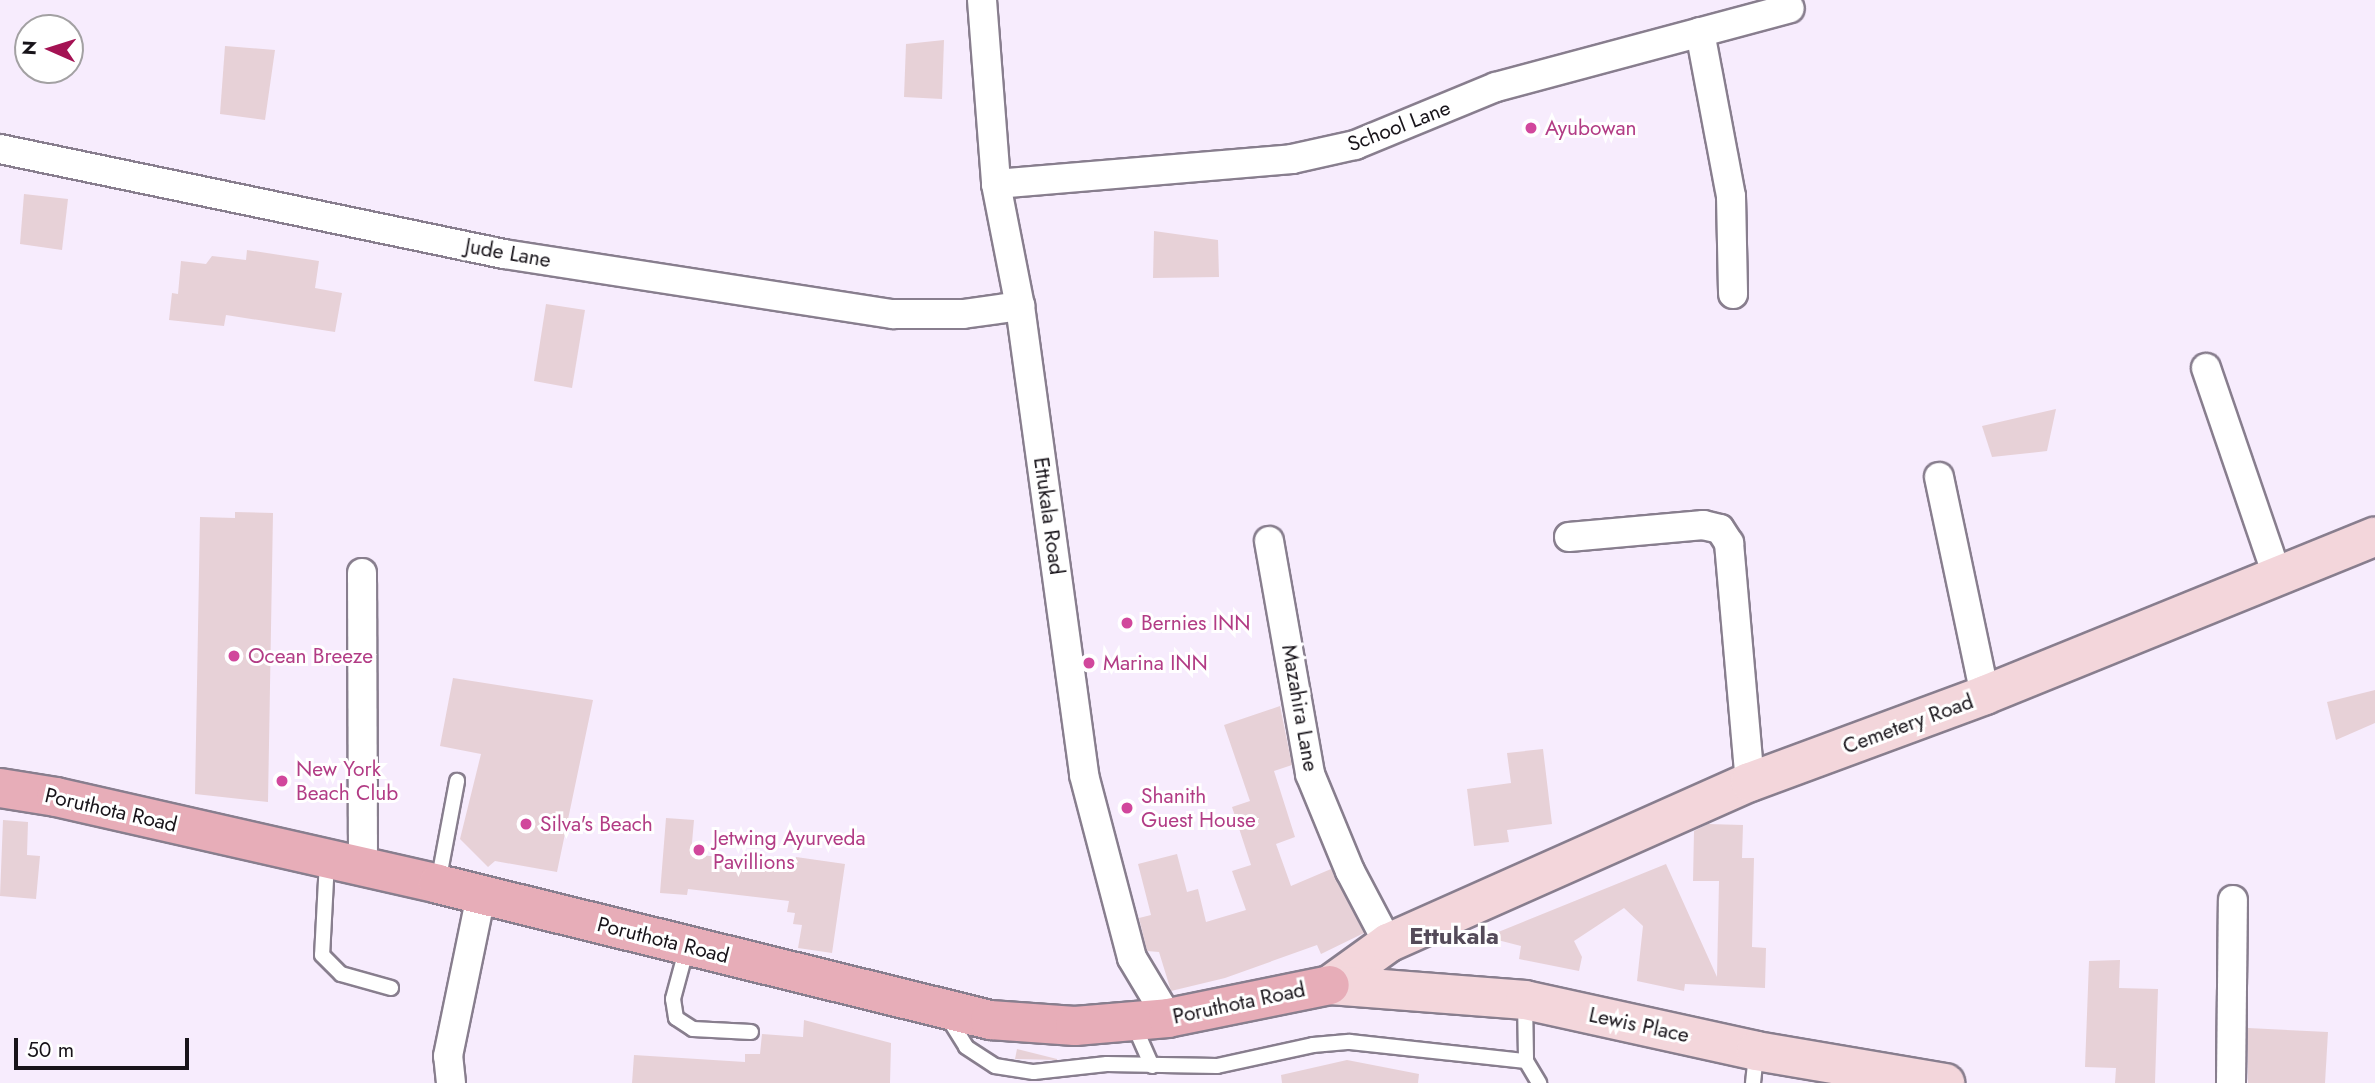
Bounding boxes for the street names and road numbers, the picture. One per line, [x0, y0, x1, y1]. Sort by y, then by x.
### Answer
street label: School Lane [1344, 95, 1454, 157]
street label: Jude Lane [463, 233, 553, 273]
street label: Ettukala Road [1028, 456, 1070, 576]
street label: Mazahira Lane [1276, 643, 1324, 773]
street label: Cemetery Road [1839, 689, 1977, 759]
street label: Poruthota Road [42, 783, 180, 837]
street label: Poruthota Road [595, 911, 731, 969]
street label: Poruthota Road [1170, 977, 1308, 1029]
street label: Lewis Place [1587, 1002, 1691, 1048]

